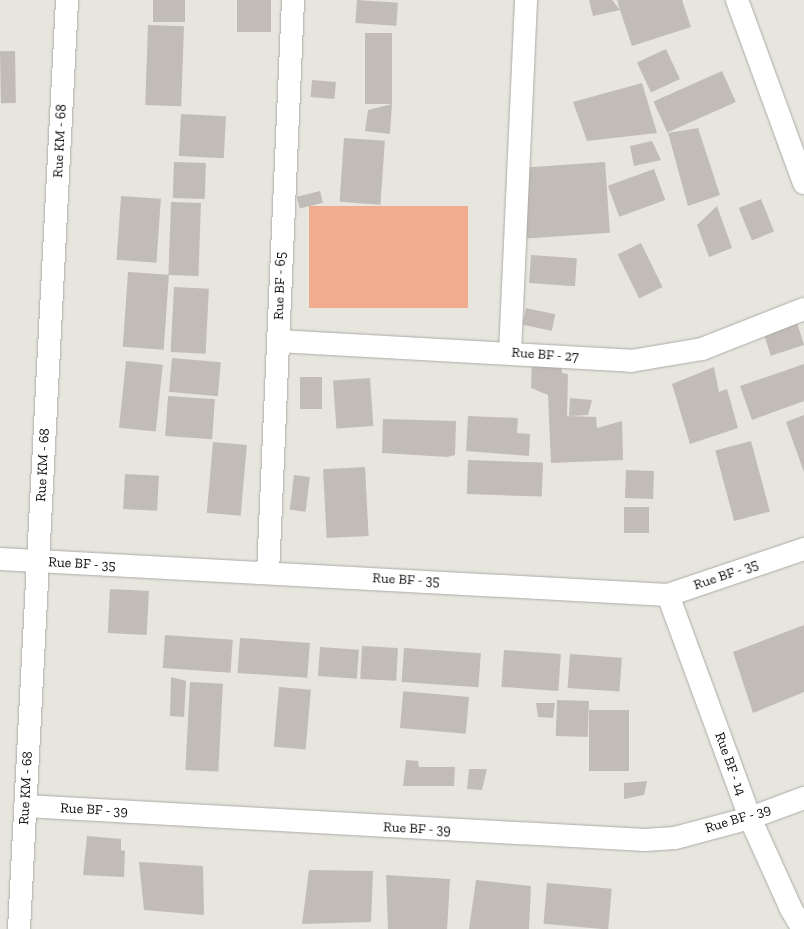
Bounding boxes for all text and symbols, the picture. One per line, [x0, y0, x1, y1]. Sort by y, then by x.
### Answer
street label: Rue KM - 68 [50, 104, 70, 178]
street label: Rue BF - 65 [270, 252, 290, 320]
street label: Rue BF - 27 [511, 344, 579, 366]
street label: Rue KM - 68 [33, 428, 53, 502]
street label: Rue BF - 35 [48, 554, 116, 574]
street label: Rue BF - 35 [691, 556, 761, 594]
street label: Rue BF - 35 [372, 570, 440, 590]
street label: Rue BF - 14 [711, 730, 749, 798]
street label: Rue KM - 68 [16, 751, 36, 825]
street label: Rue BF - 39 [60, 800, 128, 820]
street label: Rue BF - 39 [703, 801, 773, 837]
street label: Rue BF - 39 [383, 819, 451, 839]

